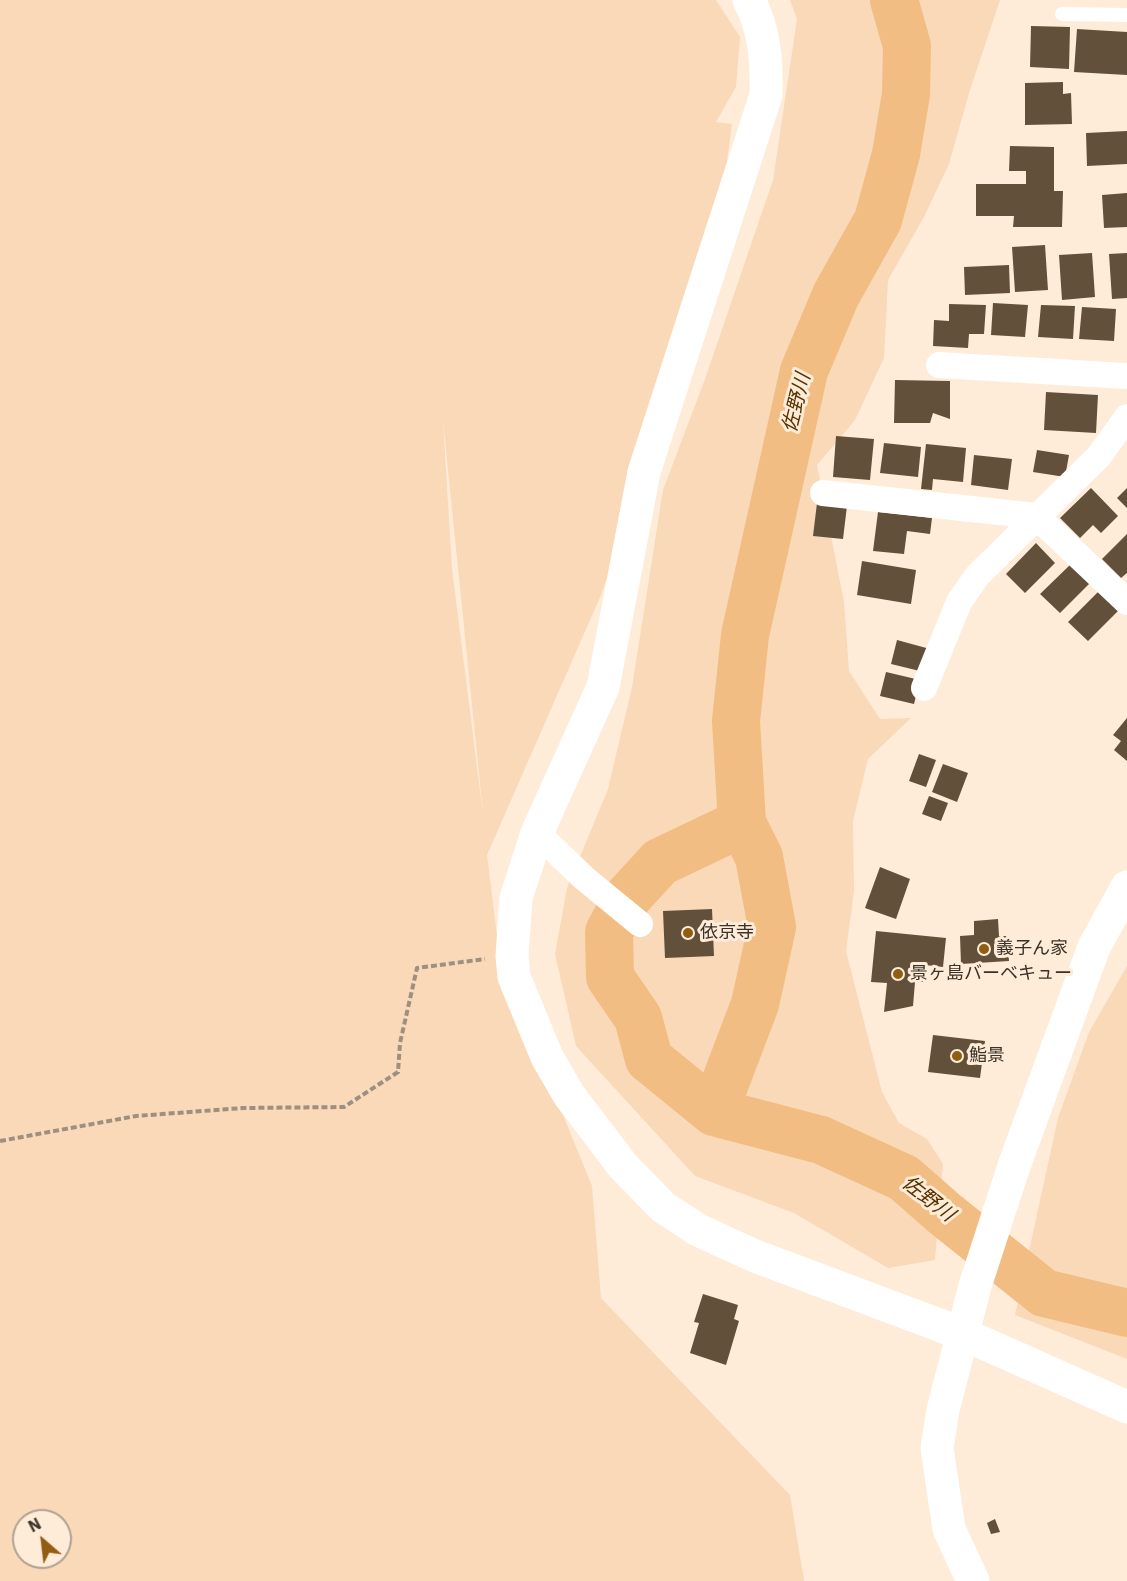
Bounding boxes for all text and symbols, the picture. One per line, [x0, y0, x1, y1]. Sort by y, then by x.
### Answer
water label: 佐野川 [778, 371, 816, 435]
place label: 依京寺 [700, 922, 754, 944]
marker: 依京寺 [681, 926, 695, 940]
place label: 義子ん家 [996, 938, 1068, 960]
marker: 義子ん家 [977, 942, 991, 956]
place label: 景ヶ島バーベキュー [910, 963, 1072, 985]
marker: 景ヶ島バーベキュー [891, 967, 905, 981]
place label: 鮨景 [969, 1045, 1005, 1067]
marker: 鮨景 [950, 1049, 964, 1063]
water label: 佐野川 [897, 1171, 959, 1227]
north arrow [12, 1509, 72, 1569]
text: N [25, 1513, 44, 1536]

